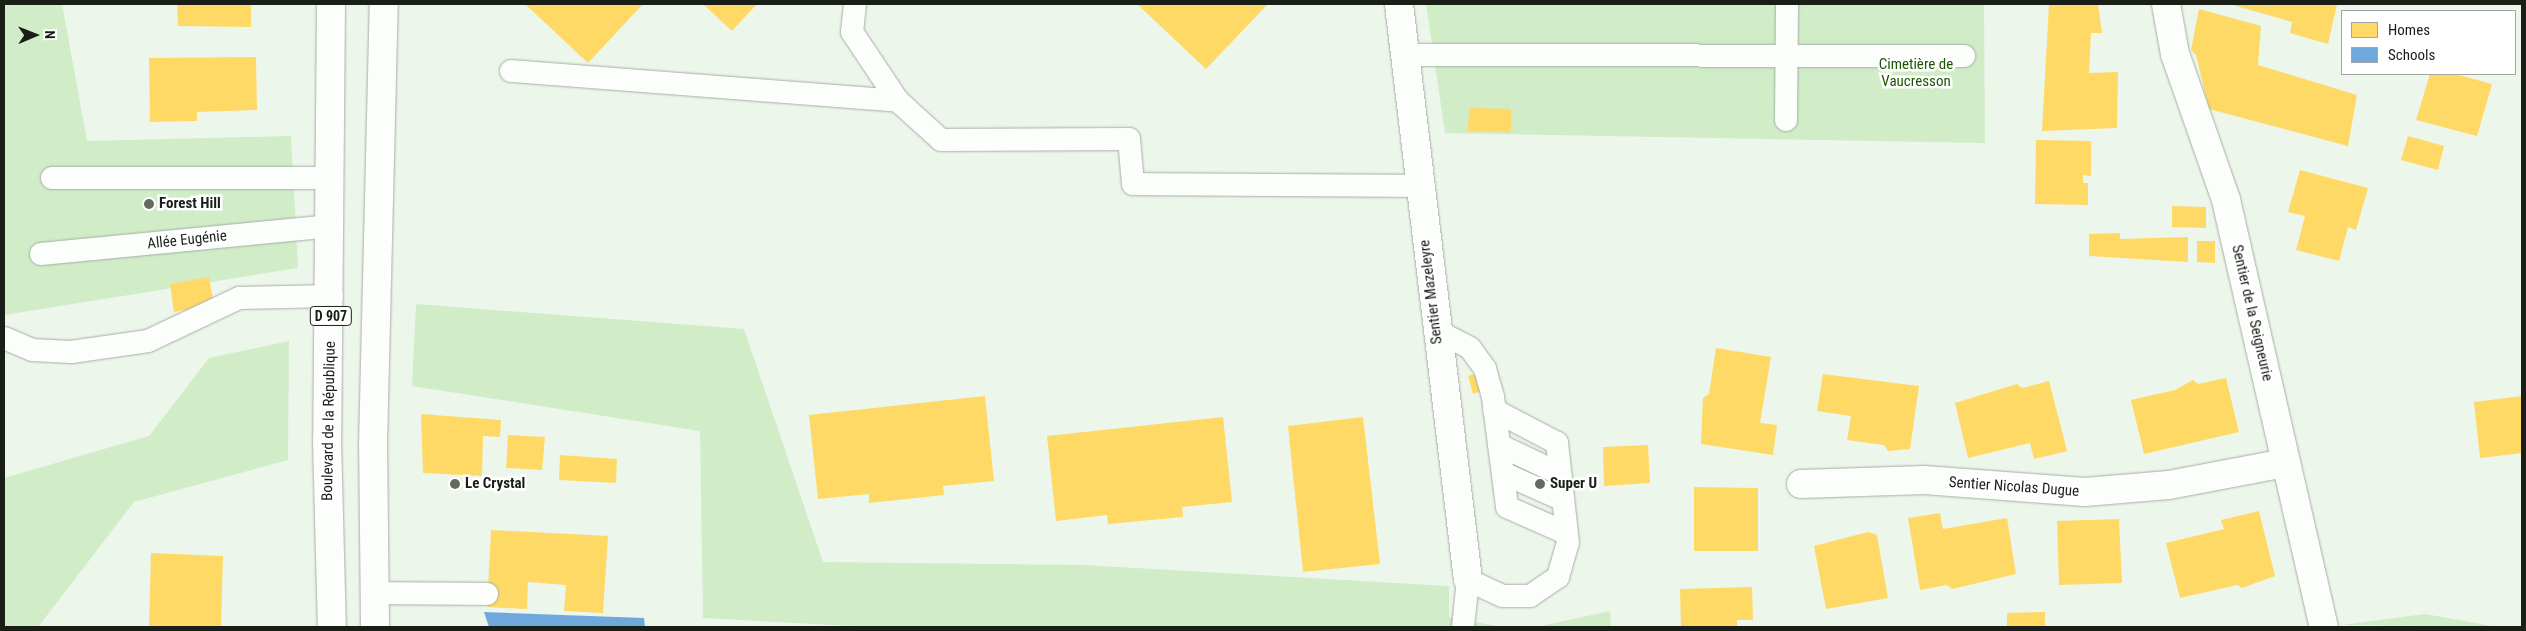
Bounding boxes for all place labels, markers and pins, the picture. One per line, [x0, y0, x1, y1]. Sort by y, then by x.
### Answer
place label: Forest Hill [159, 195, 221, 213]
marker: Forest Hill [143, 198, 155, 210]
place label: Le Crystal [465, 475, 525, 493]
place label: Super U [1550, 475, 1597, 493]
marker: Le Crystal [449, 478, 461, 490]
marker: Super U [1534, 478, 1546, 490]

